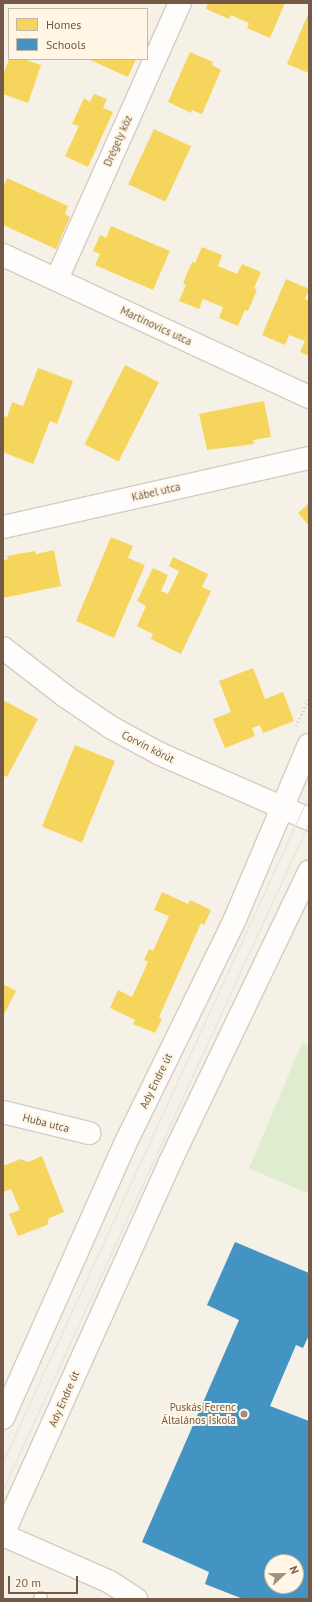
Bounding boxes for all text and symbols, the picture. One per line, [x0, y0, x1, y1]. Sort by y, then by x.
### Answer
legend [8, 8, 148, 60]
text: Homes [46, 17, 81, 32]
text: Schools [46, 37, 86, 52]
street label: Drégely köz [101, 113, 135, 169]
street label: Martinovics utca [118, 304, 194, 348]
street label: Kábel utca [130, 480, 182, 504]
street label: Corvin körút [120, 728, 176, 766]
street label: Ady Endre út [137, 1051, 175, 1111]
street label: Huba utca [21, 1111, 71, 1135]
street label: Ady Endre út [46, 1369, 82, 1429]
place label: Puskás Ferenc Általános Iskola [161, 1401, 236, 1427]
marker: Puskás Ferenc Általános Iskola [239, 1409, 249, 1419]
north arrow [264, 1554, 304, 1594]
text: N [286, 1564, 302, 1576]
scale bar [10, 1568, 80, 1594]
text: 20 m [15, 1575, 41, 1590]

